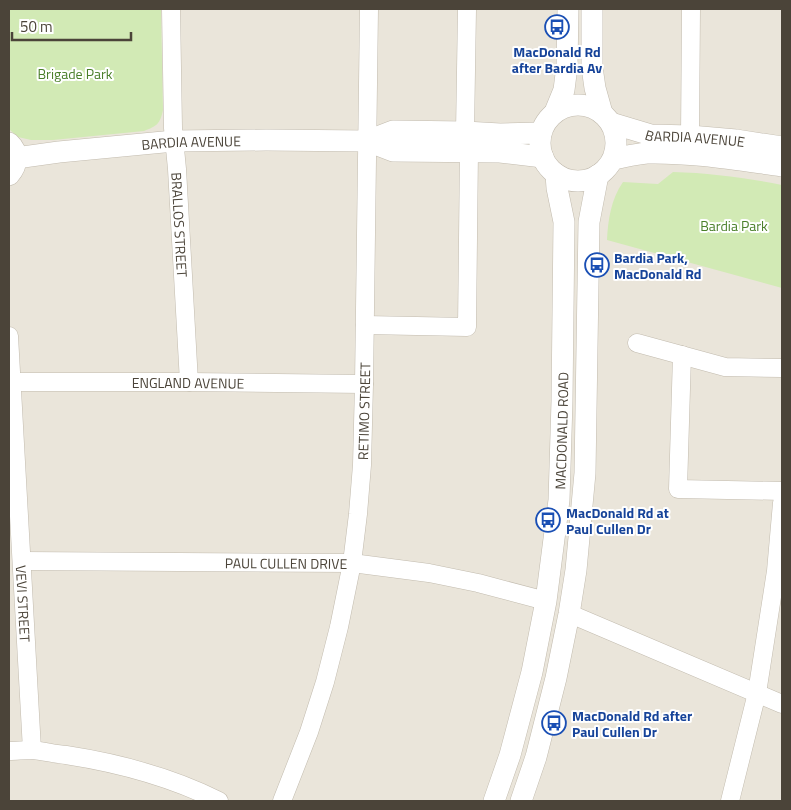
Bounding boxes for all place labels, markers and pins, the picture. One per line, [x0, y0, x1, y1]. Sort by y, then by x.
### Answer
bus stop icon: MacDonald Rd after Bardia Av [544, 14, 570, 40]
place label: MacDonald Rd after Bardia Av [512, 41, 602, 78]
place label: Bardia Park, MacDonald Rd [614, 247, 702, 284]
bus stop icon: Bardia Park, MacDonald Rd [584, 252, 610, 278]
place label: MacDonald Rd at Paul Cullen Dr [566, 502, 669, 539]
bus stop icon: MacDonald Rd at Paul Cullen Dr [535, 507, 561, 533]
place label: MacDonald Rd after Paul Cullen Dr [572, 705, 692, 742]
bus stop icon: MacDonald Rd after Paul Cullen Dr [541, 710, 567, 736]

